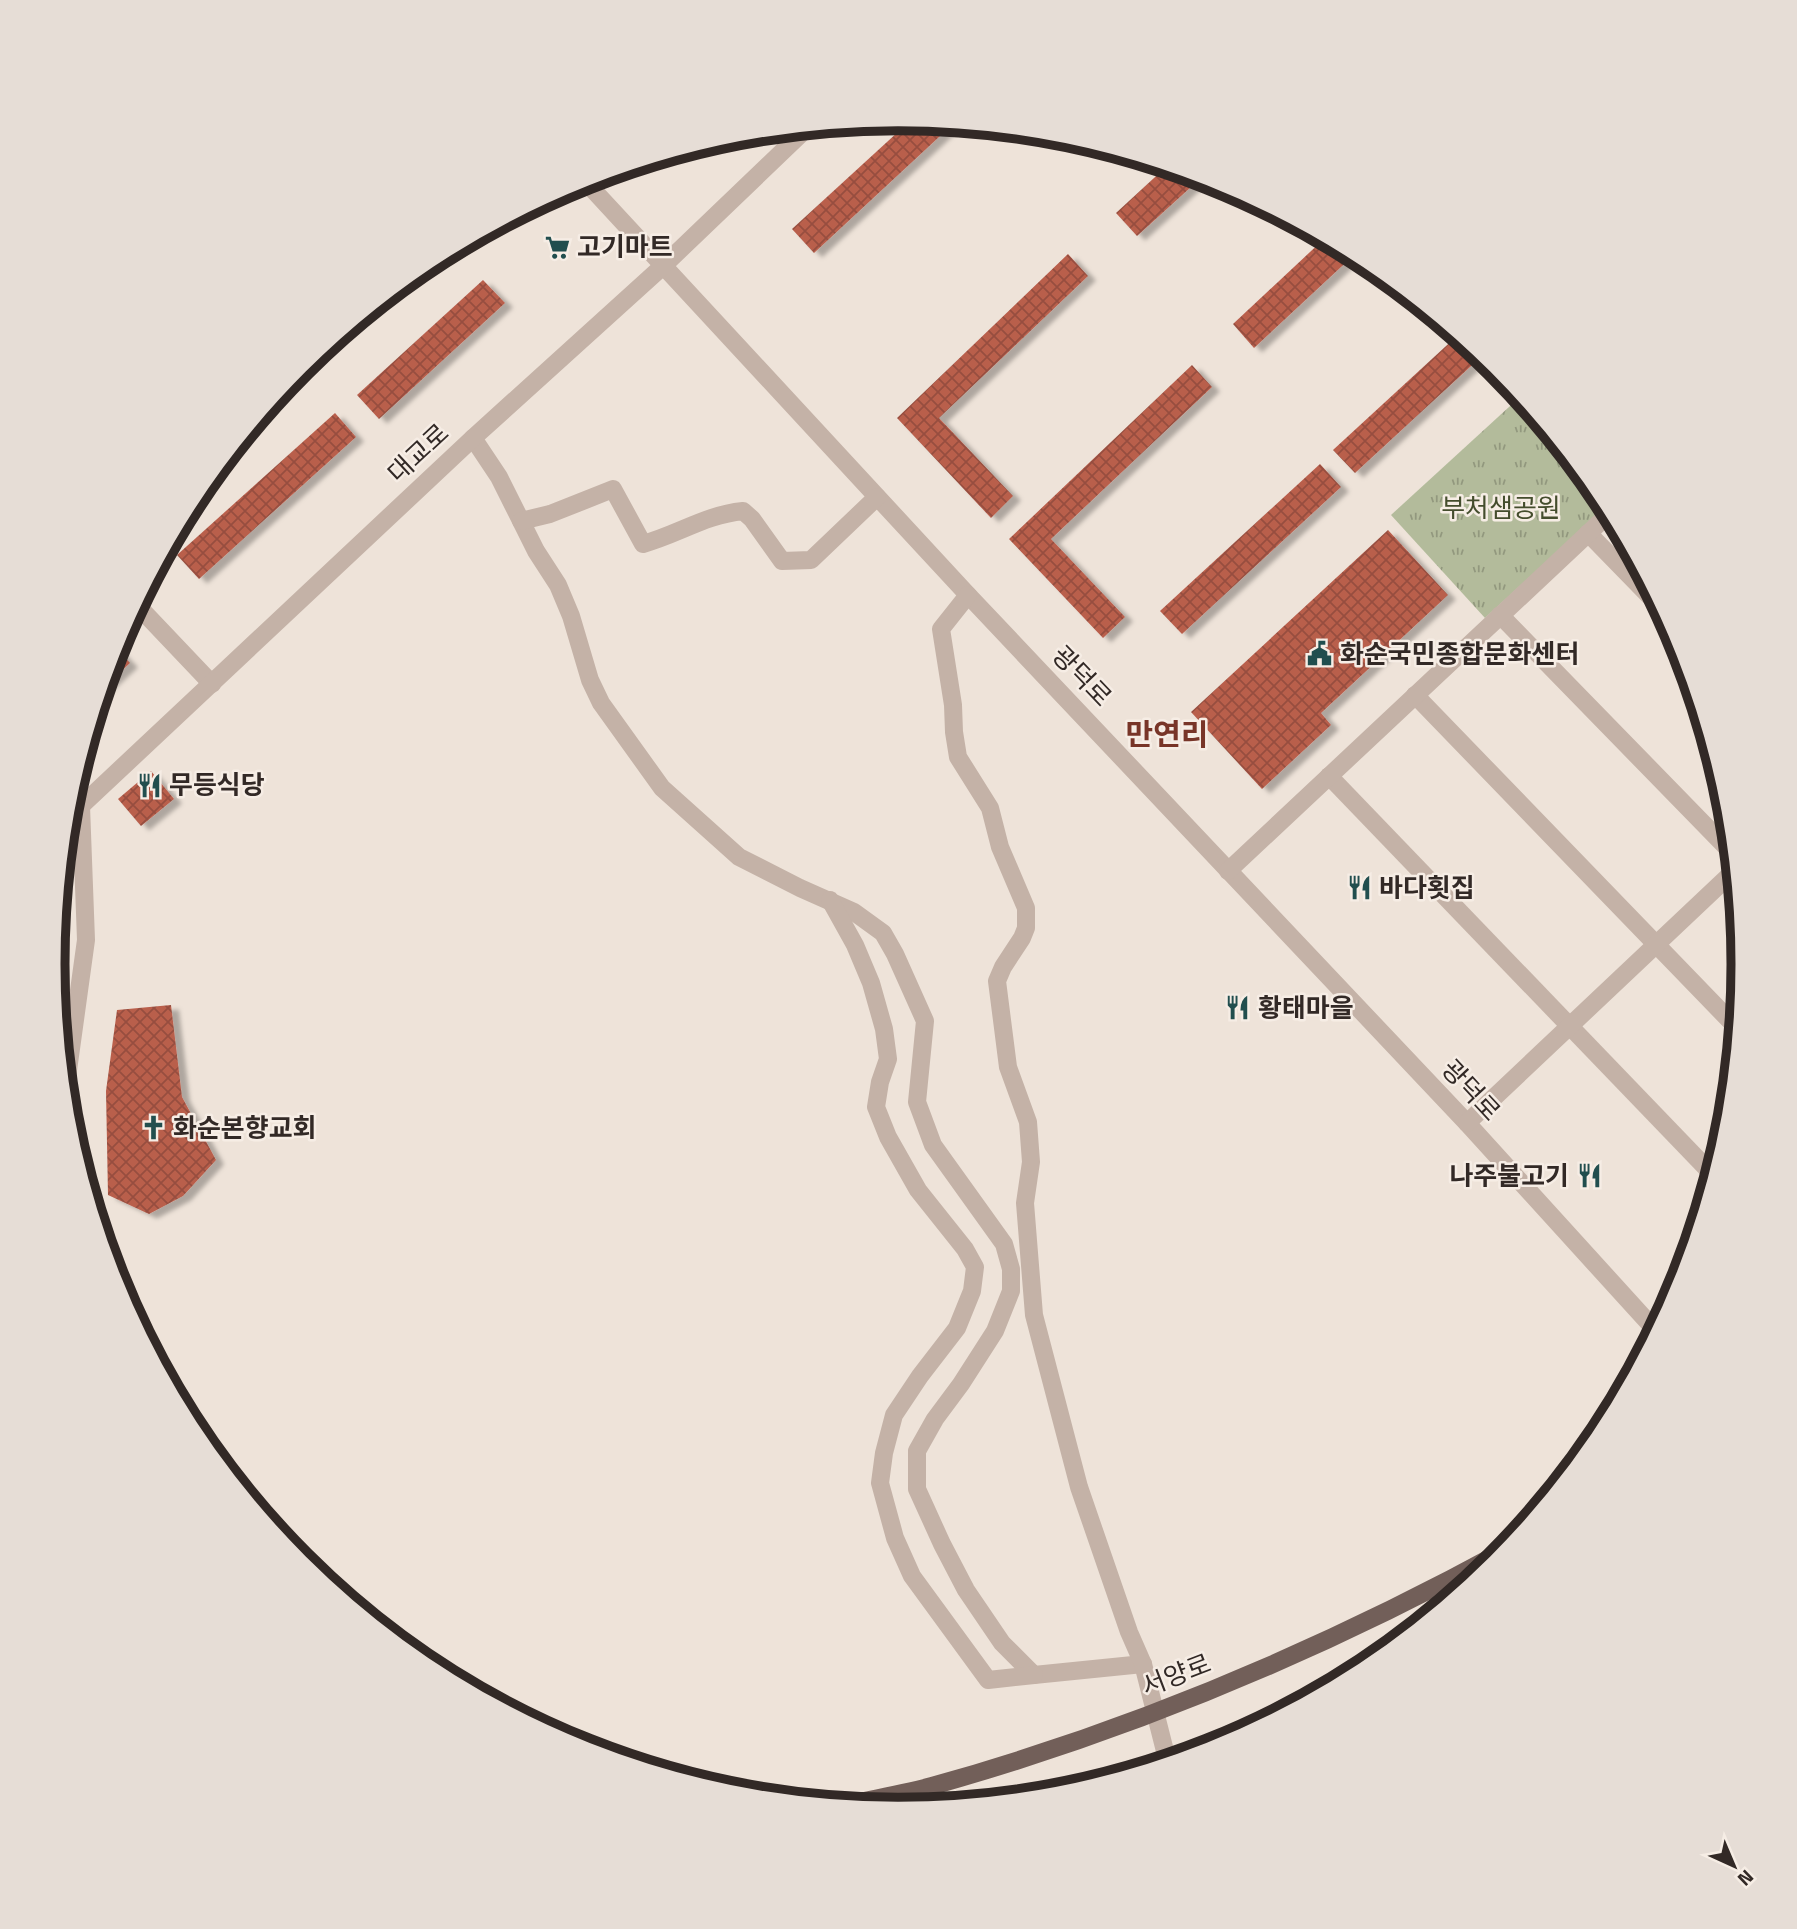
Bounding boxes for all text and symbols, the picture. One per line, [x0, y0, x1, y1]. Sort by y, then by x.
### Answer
place label: 고기마트 [577, 227, 673, 266]
supermarket icon: 고기마트 [543, 233, 571, 261]
street label: 대교로 [378, 414, 457, 491]
park label: 부처샘공원 [1441, 488, 1561, 527]
place label: 화순국민종합문화센터 [1340, 634, 1579, 673]
street label: 광덕로 [1043, 636, 1121, 715]
public building icon: 화순국민종합문화센터 [1306, 640, 1334, 668]
district label: 만연리 [1126, 711, 1208, 757]
place label: 무등식당 [169, 765, 265, 804]
restaurant icon: 무등식당 [135, 771, 163, 799]
place label: 바다횟집 [1379, 868, 1475, 907]
restaurant icon: 바다횟집 [1345, 874, 1373, 902]
place label: 황태마을 [1258, 988, 1354, 1027]
restaurant icon: 황태마을 [1224, 994, 1252, 1022]
street label: 광덕로 [1433, 1050, 1510, 1129]
place label: 화순본향교회 [173, 1108, 317, 1147]
church icon: 화순본향교회 [139, 1114, 167, 1142]
place label: 나주불고기 [1449, 1156, 1569, 1195]
restaurant icon: 나주불고기 [1575, 1162, 1603, 1190]
street label: 서양로 [1135, 1643, 1216, 1706]
north arrow [1699, 1831, 1769, 1901]
text: N [1731, 1864, 1761, 1894]

